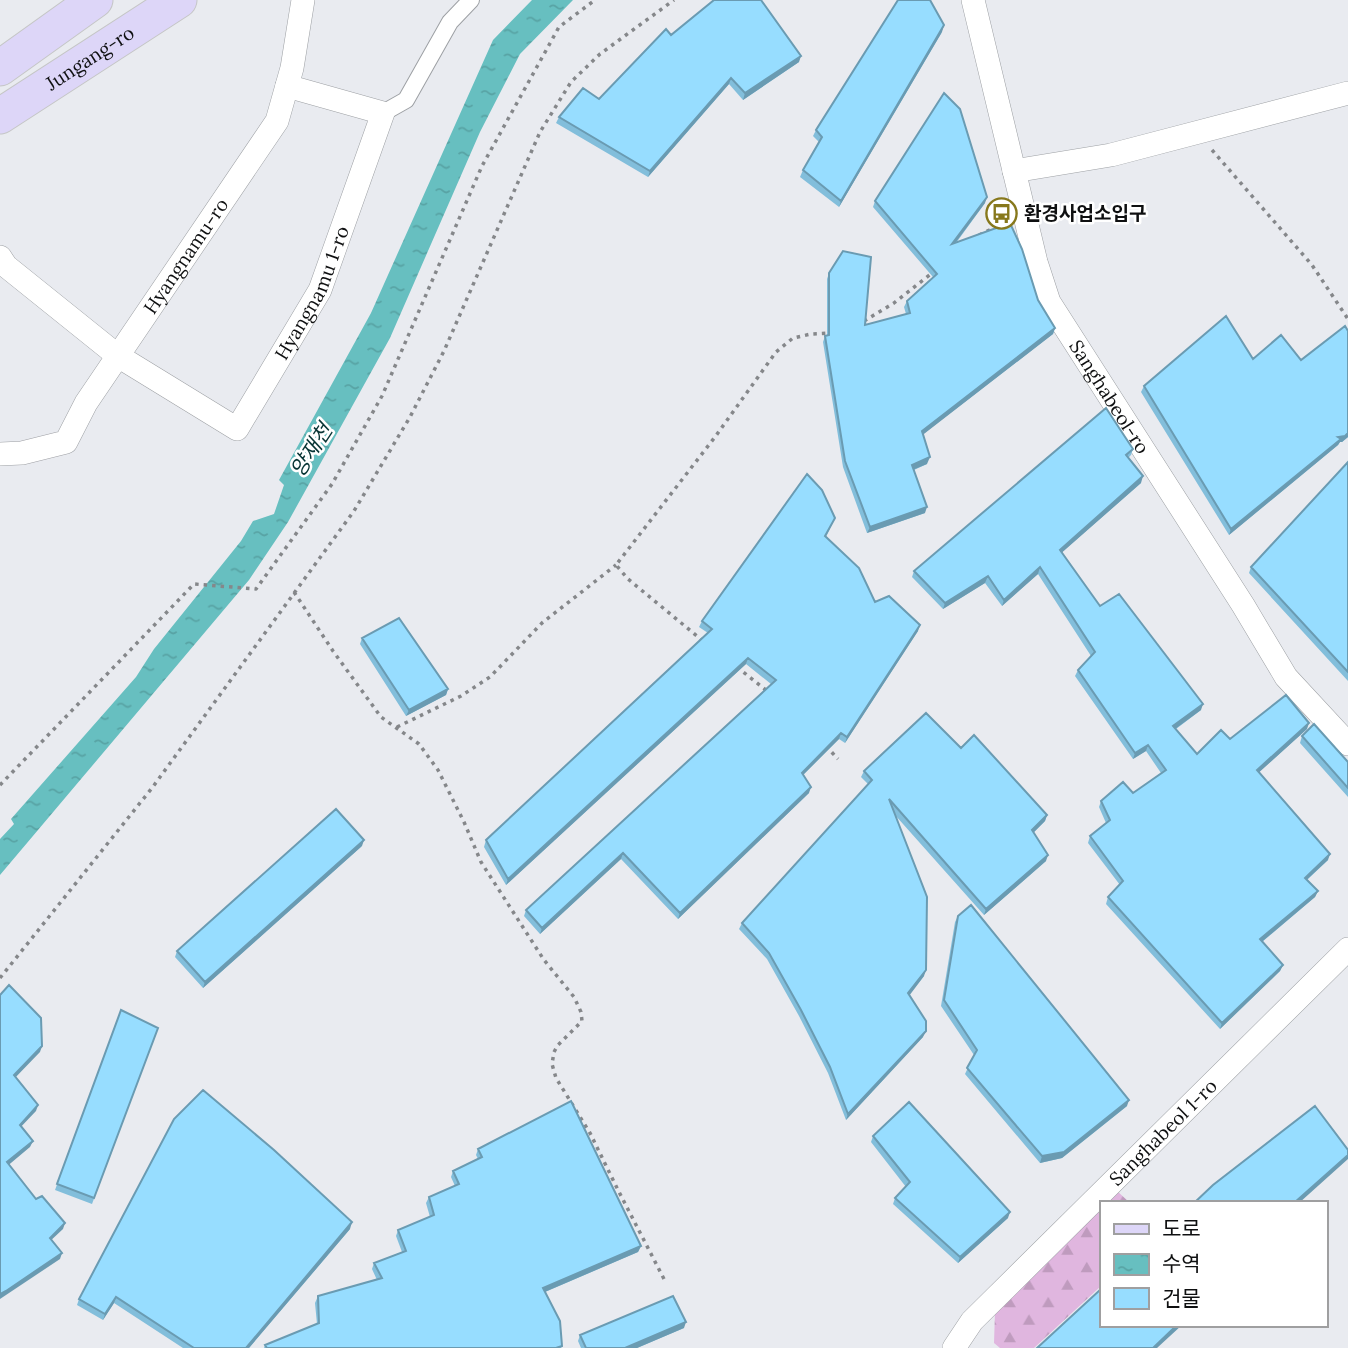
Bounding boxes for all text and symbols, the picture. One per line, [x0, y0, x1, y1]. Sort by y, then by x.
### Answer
street label: Jungang-ro [40, 20, 139, 96]
street label: Hyangnamu-ro [138, 193, 233, 318]
bus stop icon: 환경사업소입구 [984, 196, 1018, 230]
place label: 환경사업소입구 [1024, 201, 1146, 225]
street label: Hyangnamu 1-ro [269, 223, 354, 364]
street label: Sanghabeol-ro [1064, 335, 1155, 458]
water label: 양재천 [284, 416, 340, 482]
street label: Sanghabeol 1-ro [1104, 1074, 1222, 1191]
legend [1100, 1201, 1327, 1327]
text: 도로 [1162, 1215, 1201, 1242]
text: 수역 [1162, 1250, 1201, 1277]
text: 건물 [1162, 1285, 1201, 1312]

